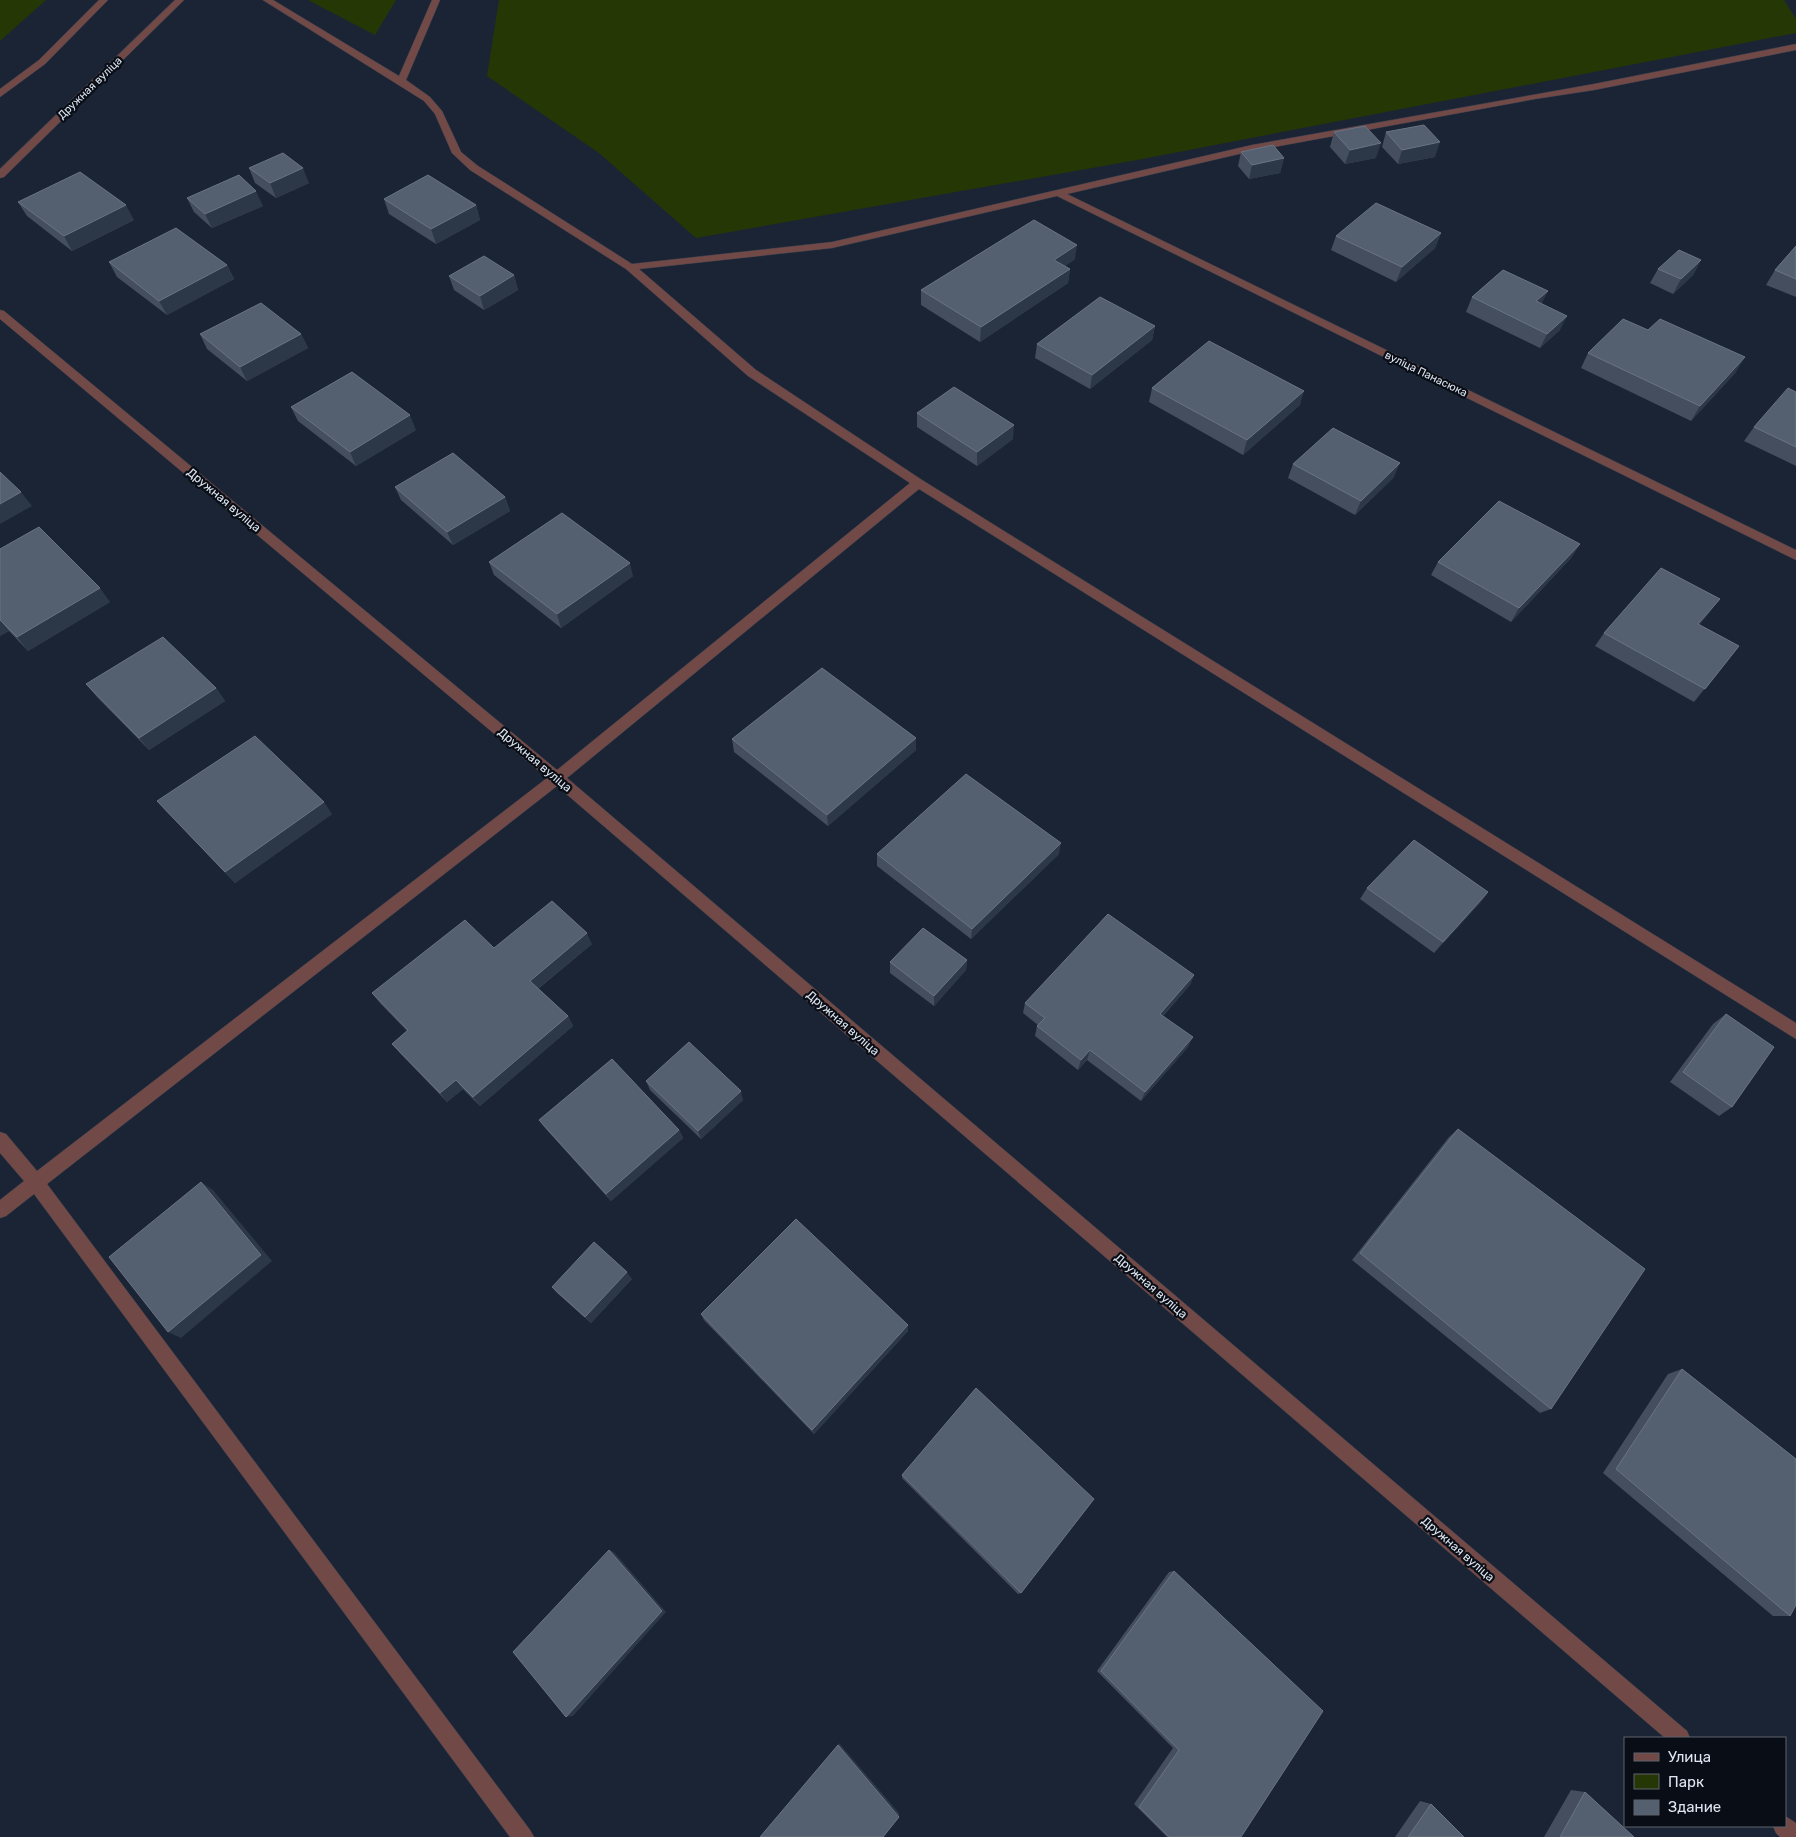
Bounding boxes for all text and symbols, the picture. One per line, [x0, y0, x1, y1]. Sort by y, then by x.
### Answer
street label: Дружная вуліца [55, 54, 125, 122]
street label: вуліца Панасюка [1383, 348, 1469, 400]
street label: Дружная вуліца [184, 465, 264, 535]
street label: Дружная вуліца [495, 725, 575, 795]
street label: Дружная вуліца [804, 988, 882, 1058]
street label: Дружная вуліца [1112, 1251, 1190, 1321]
street label: Дружная вуліца [1419, 1514, 1497, 1584]
legend [1624, 1737, 1786, 1827]
text: Улица [1668, 1748, 1711, 1766]
text: Парк [1668, 1773, 1704, 1791]
text: Здание [1668, 1798, 1721, 1816]

